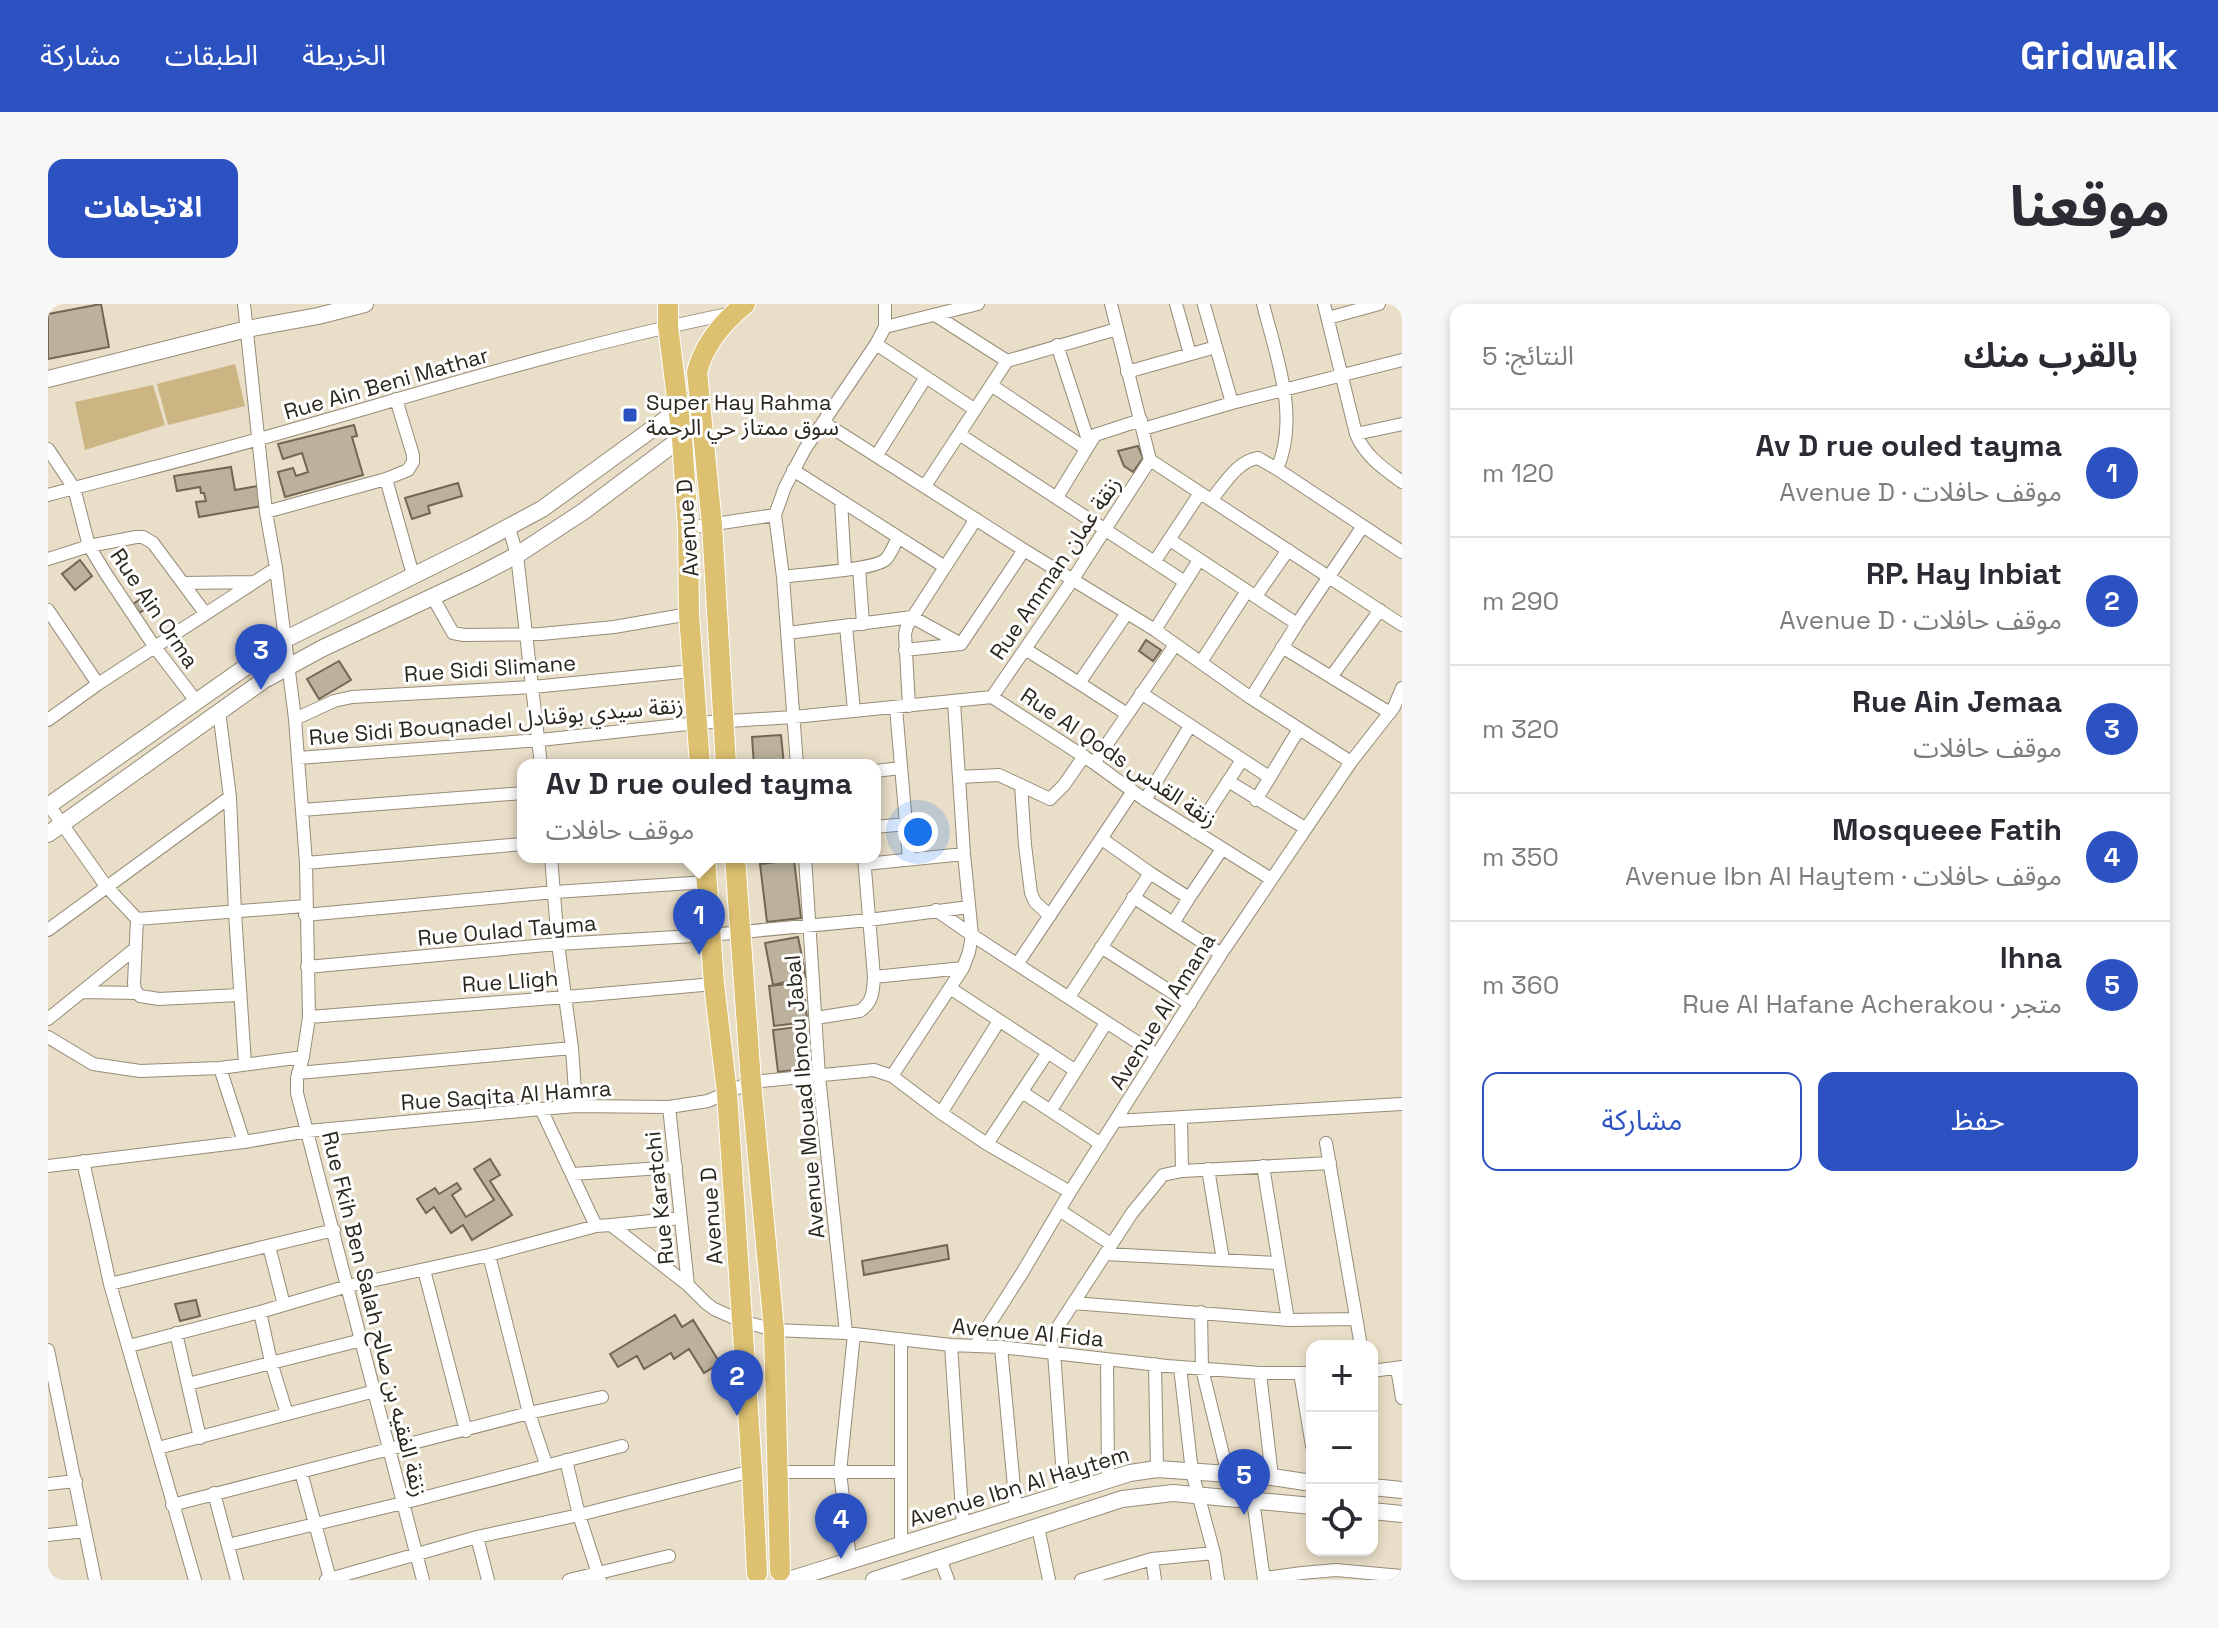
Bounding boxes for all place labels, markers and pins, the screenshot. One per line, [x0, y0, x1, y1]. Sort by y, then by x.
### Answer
place label: Super Hay Rahma سوق ممتاز حي الرحمة [646, 388, 839, 444]
marker: Super Hay Rahma سوق ممتاز حي الرحمة [621, 406, 639, 424]
pin: 3 [235, 624, 287, 690]
pin: 1 [673, 889, 725, 955]
pin: 2 [711, 1350, 763, 1416]
pin: 5 [1218, 1449, 1270, 1515]
pin: 4 [815, 1493, 867, 1559]

